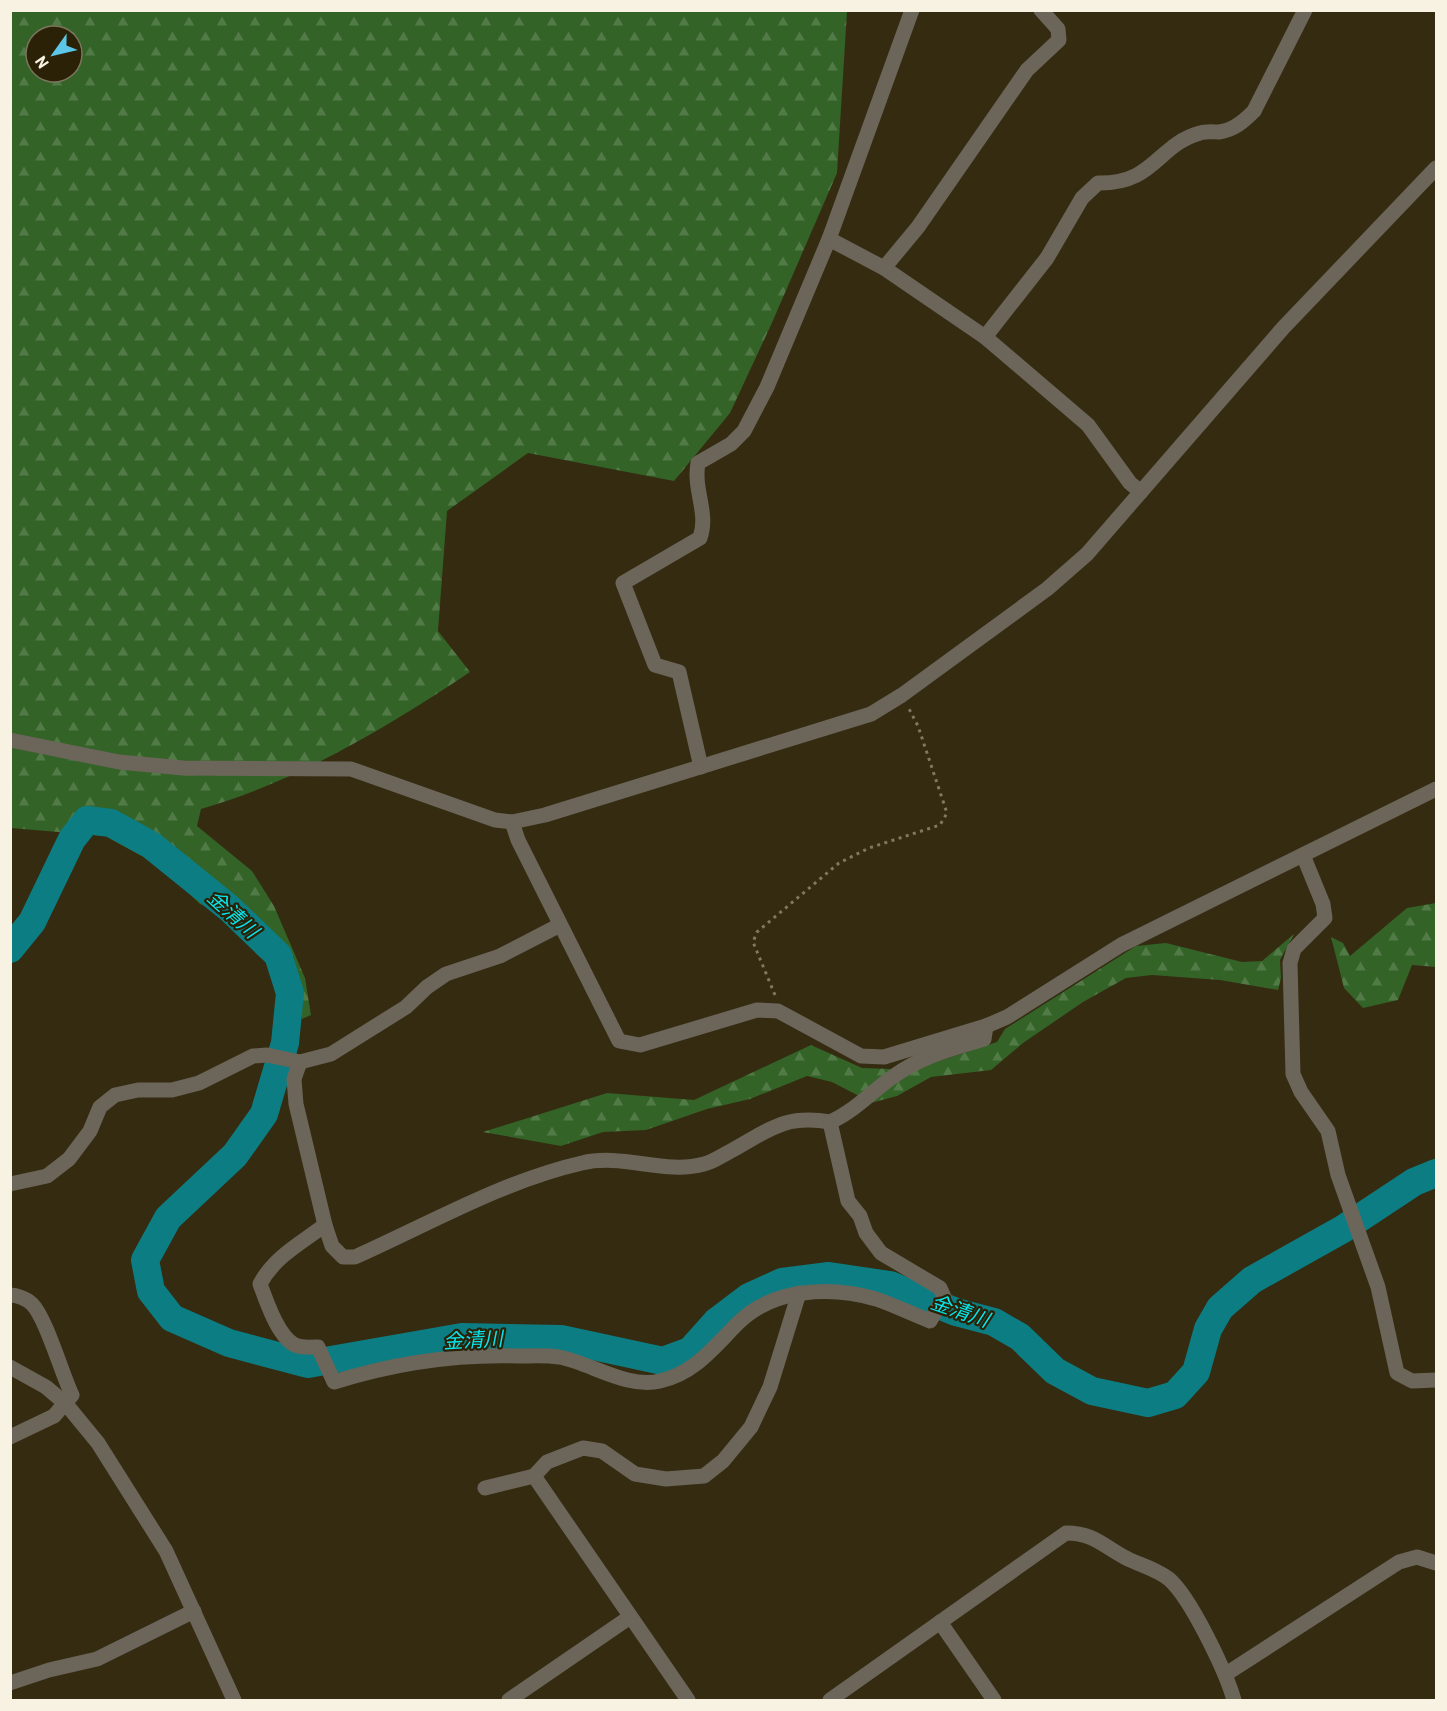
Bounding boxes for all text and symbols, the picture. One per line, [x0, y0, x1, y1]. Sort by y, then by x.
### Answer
north arrow [24, 24, 84, 84]
text: N [30, 53, 52, 72]
water label: 金清川 [203, 884, 265, 944]
water label: 金清川 [928, 1289, 994, 1332]
water label: 金清川 [442, 1325, 506, 1353]

